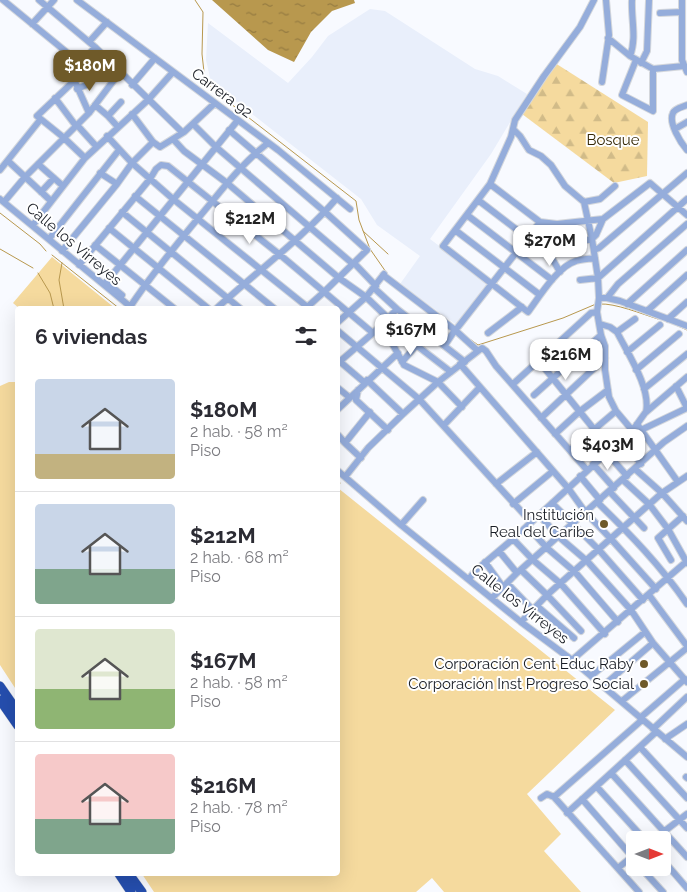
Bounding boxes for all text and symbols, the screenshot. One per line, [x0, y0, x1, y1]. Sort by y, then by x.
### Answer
pin: $180M [55, 49, 125, 92]
text: $180M [64, 56, 116, 75]
street label: Carrera 92 [188, 64, 256, 122]
park label: Bosque [586, 131, 640, 149]
street label: Calle los Virreyes [23, 199, 125, 289]
pin: $212M [215, 202, 285, 245]
text: $212M [225, 209, 275, 228]
pin: $270M [515, 224, 585, 267]
text: $270M [524, 231, 576, 250]
pin: $167M [376, 314, 446, 356]
text: $167M [386, 320, 436, 339]
icon: filters [292, 322, 320, 350]
text: 6 viviendas [35, 324, 147, 349]
pin: $216M [531, 338, 601, 381]
text: $216M [541, 345, 591, 364]
text: $180M [190, 397, 257, 422]
icon: home [75, 399, 135, 459]
text: 2 hab. · 58 m² [190, 422, 288, 441]
pin: $403M [573, 428, 643, 471]
text: $403M [582, 435, 634, 454]
text: Piso [190, 441, 221, 460]
place label: Institución Real del Caribe [489, 506, 594, 541]
marker: Institución Real del Caribe [598, 518, 610, 530]
text: $212M [190, 523, 256, 548]
icon: home [75, 524, 135, 584]
text: 2 hab. · 68 m² [190, 548, 289, 567]
street label: Calle los Virreyes [468, 560, 572, 648]
text: Piso [190, 567, 221, 586]
text: $167M [190, 648, 256, 673]
icon: home [75, 649, 135, 709]
place label: Corporación Cent Educ Raby [434, 655, 634, 673]
marker: Corporación Cent Educ Raby [638, 658, 650, 670]
text: 2 hab. · 58 m² [190, 673, 288, 692]
place label: Corporación Inst Progreso Social [408, 675, 635, 693]
marker: Corporación Inst Progreso Social [638, 678, 650, 690]
text: Piso [190, 692, 221, 711]
text: $216M [190, 773, 256, 798]
icon: home [75, 774, 135, 834]
text: 2 hab. · 78 m² [190, 798, 288, 817]
text: Piso [190, 817, 221, 836]
north arrow [626, 831, 671, 876]
map controls [626, 831, 671, 876]

